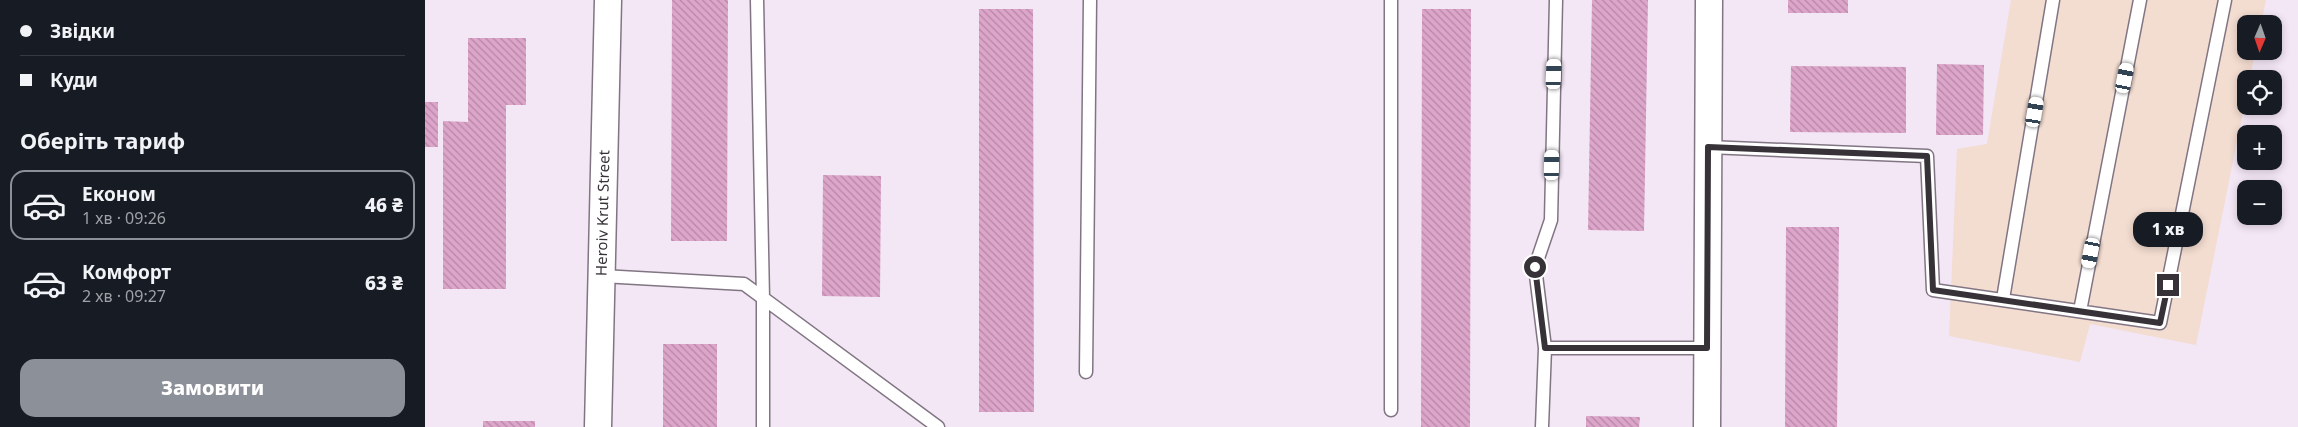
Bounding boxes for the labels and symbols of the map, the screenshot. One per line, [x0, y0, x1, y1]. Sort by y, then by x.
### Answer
north arrow [2237, 15, 2283, 60]
car [1545, 59, 1562, 89]
car [2114, 62, 2135, 94]
car [2025, 96, 2044, 128]
street label: Heroiv Krut Street [591, 149, 613, 276]
car [1544, 150, 1559, 180]
callout: 1 хв [2133, 212, 2203, 248]
car [2080, 237, 2101, 269]
route start [1524, 256, 1546, 278]
route end [2157, 274, 2179, 296]

